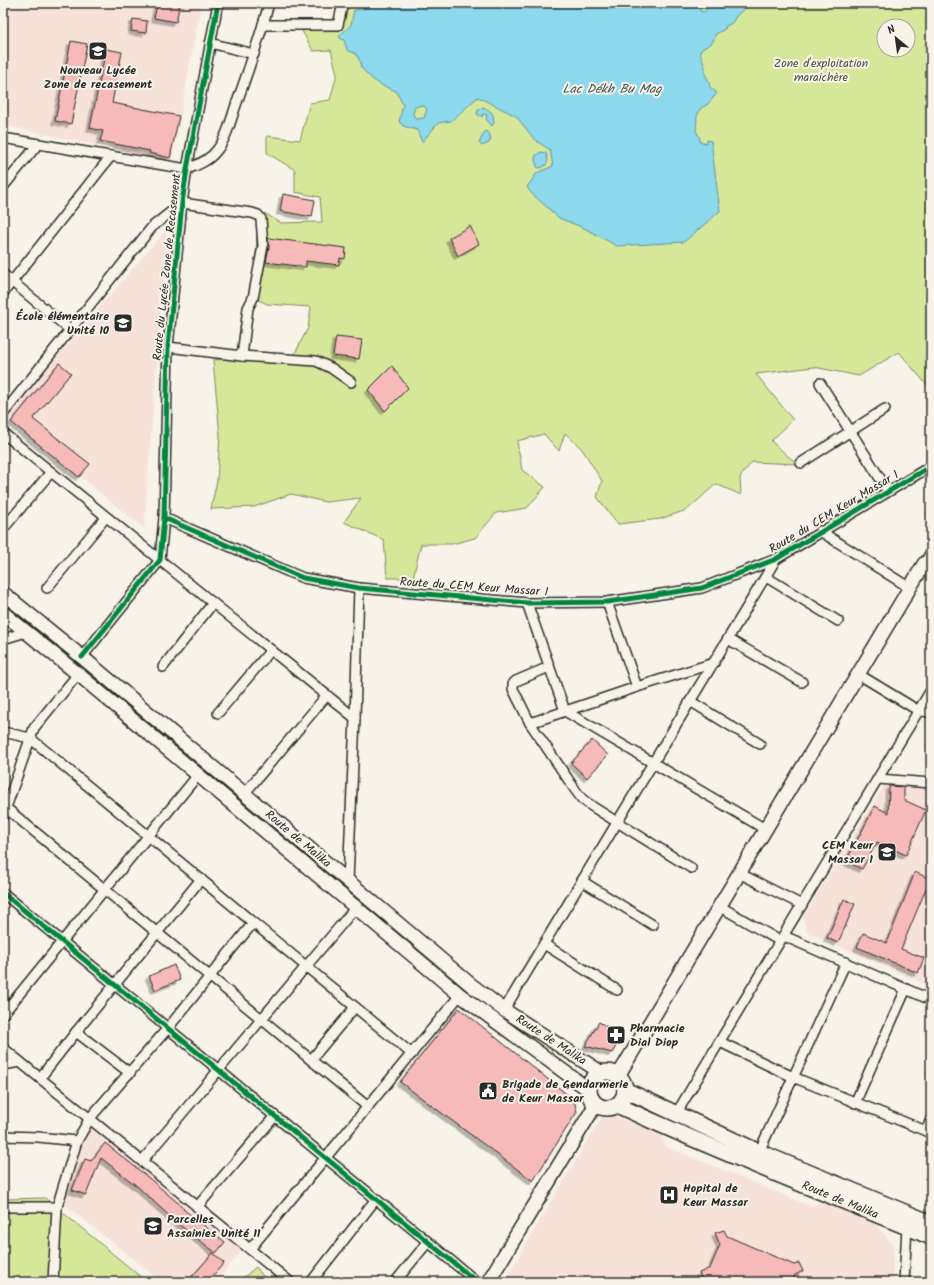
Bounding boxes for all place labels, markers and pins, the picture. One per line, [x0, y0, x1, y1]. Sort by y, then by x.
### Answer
school or university icon: Nouveau Lycée Zone de recasement [87, 40, 109, 62]
place label: Nouveau Lycée Zone de recasement [44, 61, 153, 94]
place label: École élémentaire Unité 10 [16, 307, 110, 340]
school or university icon: École élémentaire Unité 10 [112, 312, 134, 334]
place label: CEM Keur Massar 1 [822, 836, 874, 869]
school or university icon: CEM Keur Massar 1 [876, 841, 898, 863]
place label: Pharmacie Dial Diop [630, 1019, 685, 1052]
pharmacy icon: Pharmacie Dial Diop [605, 1024, 627, 1046]
place label: Brigade de Gendarmerie de Keur Massar [502, 1075, 628, 1108]
public building icon: Brigade de Gendarmerie de Keur Massar [477, 1080, 499, 1102]
place label: Hopital de Keur Massar [683, 1179, 748, 1212]
hospital icon: Hopital de Keur Massar [658, 1184, 680, 1206]
place label: Parcelles Assainies Unité 11 [167, 1210, 261, 1243]
school or university icon: Parcelles Assainies Unité 11 [142, 1215, 164, 1237]

